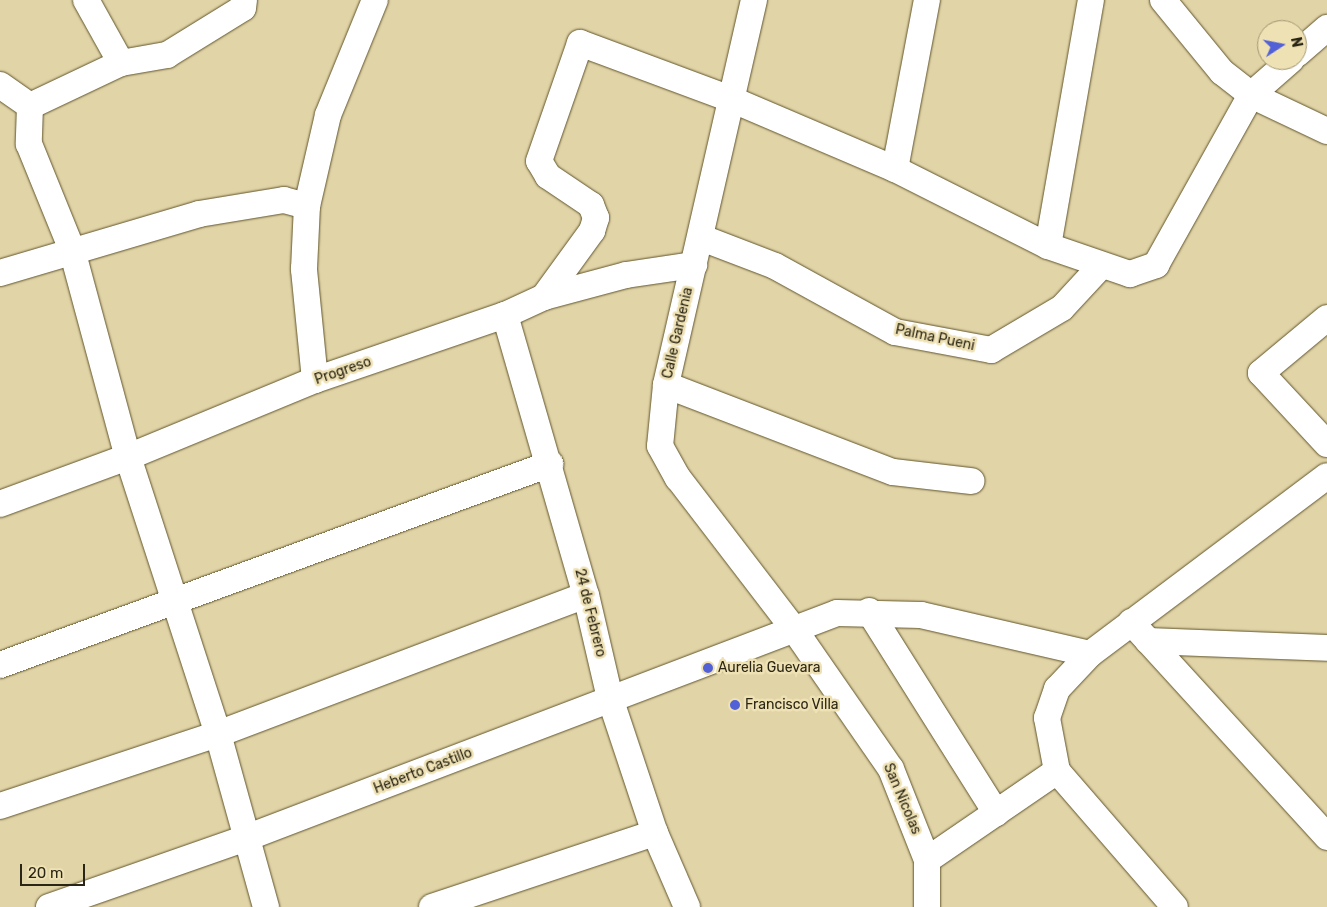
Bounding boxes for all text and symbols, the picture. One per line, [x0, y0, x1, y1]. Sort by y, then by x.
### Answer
north arrow [1257, 20, 1307, 70]
text: N [1287, 36, 1306, 49]
street label: Calle Gardenia [659, 286, 697, 380]
street label: Palma Pueni [894, 321, 976, 355]
street label: Progreso [312, 353, 374, 389]
street label: 24 de Febrero [571, 567, 609, 659]
place label: Aurelia Guevara [718, 660, 820, 676]
marker: Aurelia Guevara [702, 662, 714, 674]
place label: Francisco Villa [745, 697, 839, 713]
marker: Francisco Villa [729, 699, 741, 711]
street label: Heberto Castillo [371, 744, 475, 798]
street label: San Nicolas [880, 761, 924, 837]
scale bar [22, 854, 88, 886]
text: 20 m [28, 864, 63, 882]

